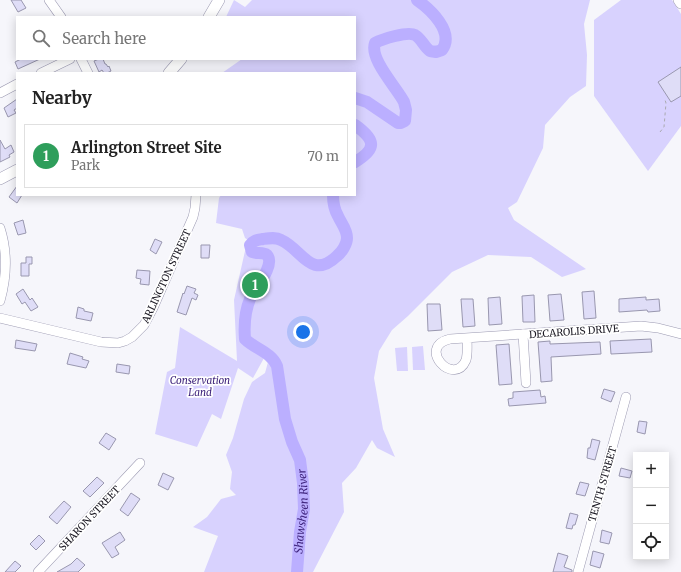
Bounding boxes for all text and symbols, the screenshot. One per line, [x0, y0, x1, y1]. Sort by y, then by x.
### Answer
search box [16, 16, 356, 60]
icon: search [30, 27, 52, 49]
text: Search here [62, 29, 146, 48]
text: Nearby [32, 87, 92, 109]
text: Arlington Street Site [71, 138, 222, 157]
text: 1 [43, 148, 49, 165]
text: 70 m [308, 148, 339, 165]
text: Park [71, 157, 100, 174]
street label: ARLINGTON STREET [139, 227, 194, 326]
pin: 1 [242, 270, 268, 300]
your location [293, 322, 313, 342]
street label: DECAROLIS DRIVE [529, 322, 620, 341]
park label: Conservation Land [170, 374, 230, 399]
street label: TENTH STREET [585, 445, 620, 523]
map controls [633, 452, 669, 560]
button: + [633, 452, 669, 488]
water label: Shawsheen River [291, 468, 311, 554]
street label: SHARON STREET [56, 483, 123, 554]
button: − [633, 488, 669, 524]
button: locate [633, 524, 669, 560]

